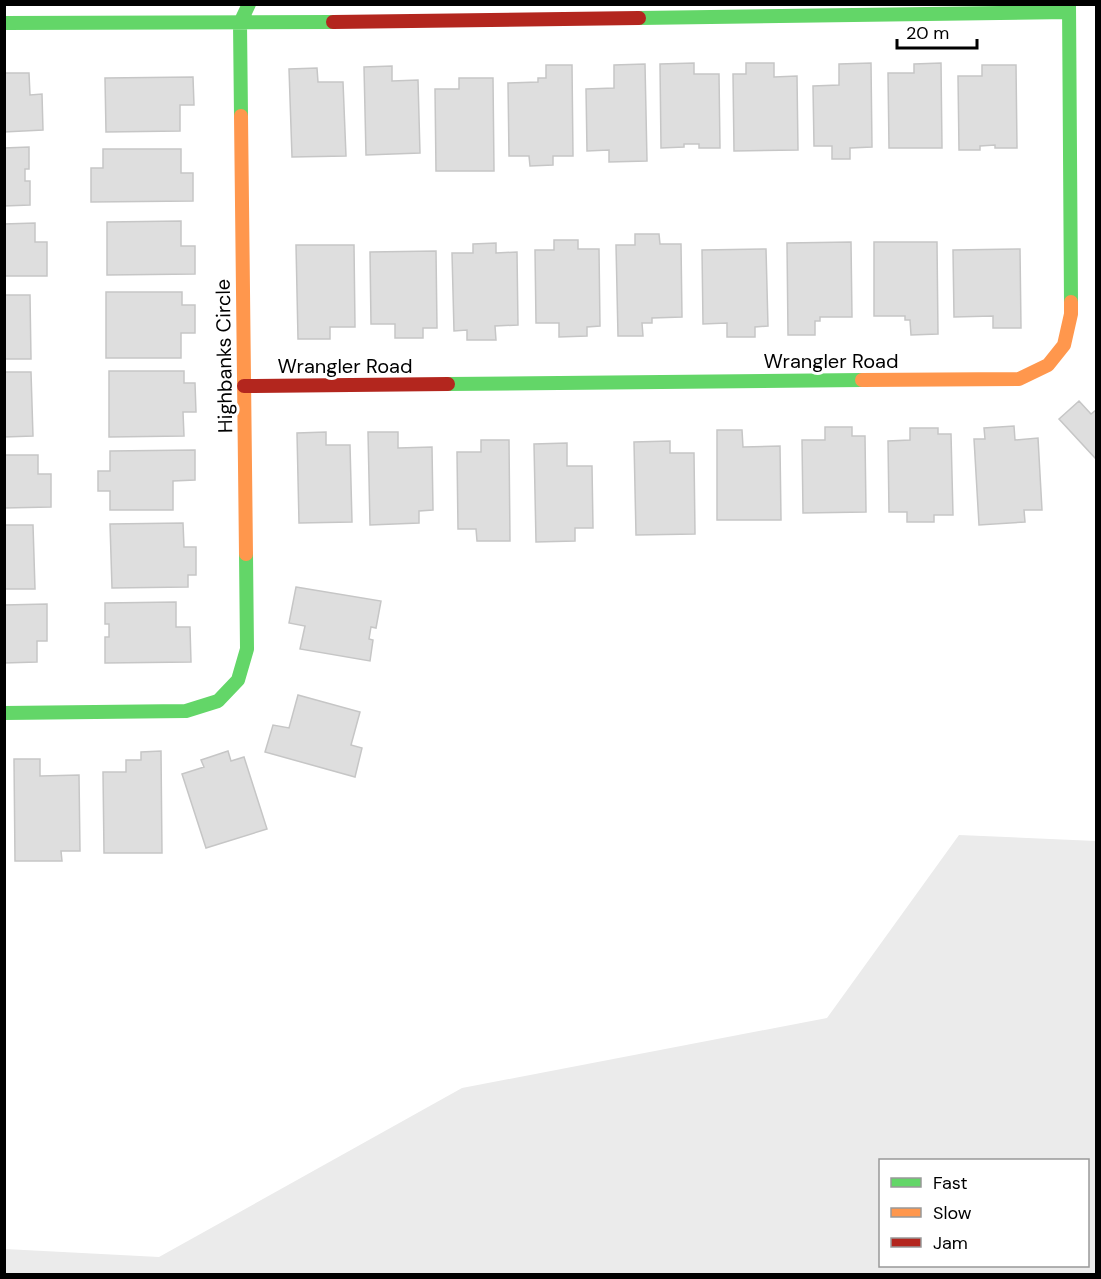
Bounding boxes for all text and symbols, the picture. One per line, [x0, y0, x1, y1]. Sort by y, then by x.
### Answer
scale bar [897, 12, 976, 50]
text: 20 m [906, 21, 949, 45]
street label: Highbanks Circle [210, 279, 238, 433]
street label: Wrangler Road [763, 348, 899, 374]
street label: Wrangler Road [277, 353, 413, 379]
legend [879, 1159, 1089, 1267]
text: Fast [933, 1171, 968, 1195]
text: Slow [933, 1201, 972, 1225]
text: Jam [933, 1231, 968, 1255]

